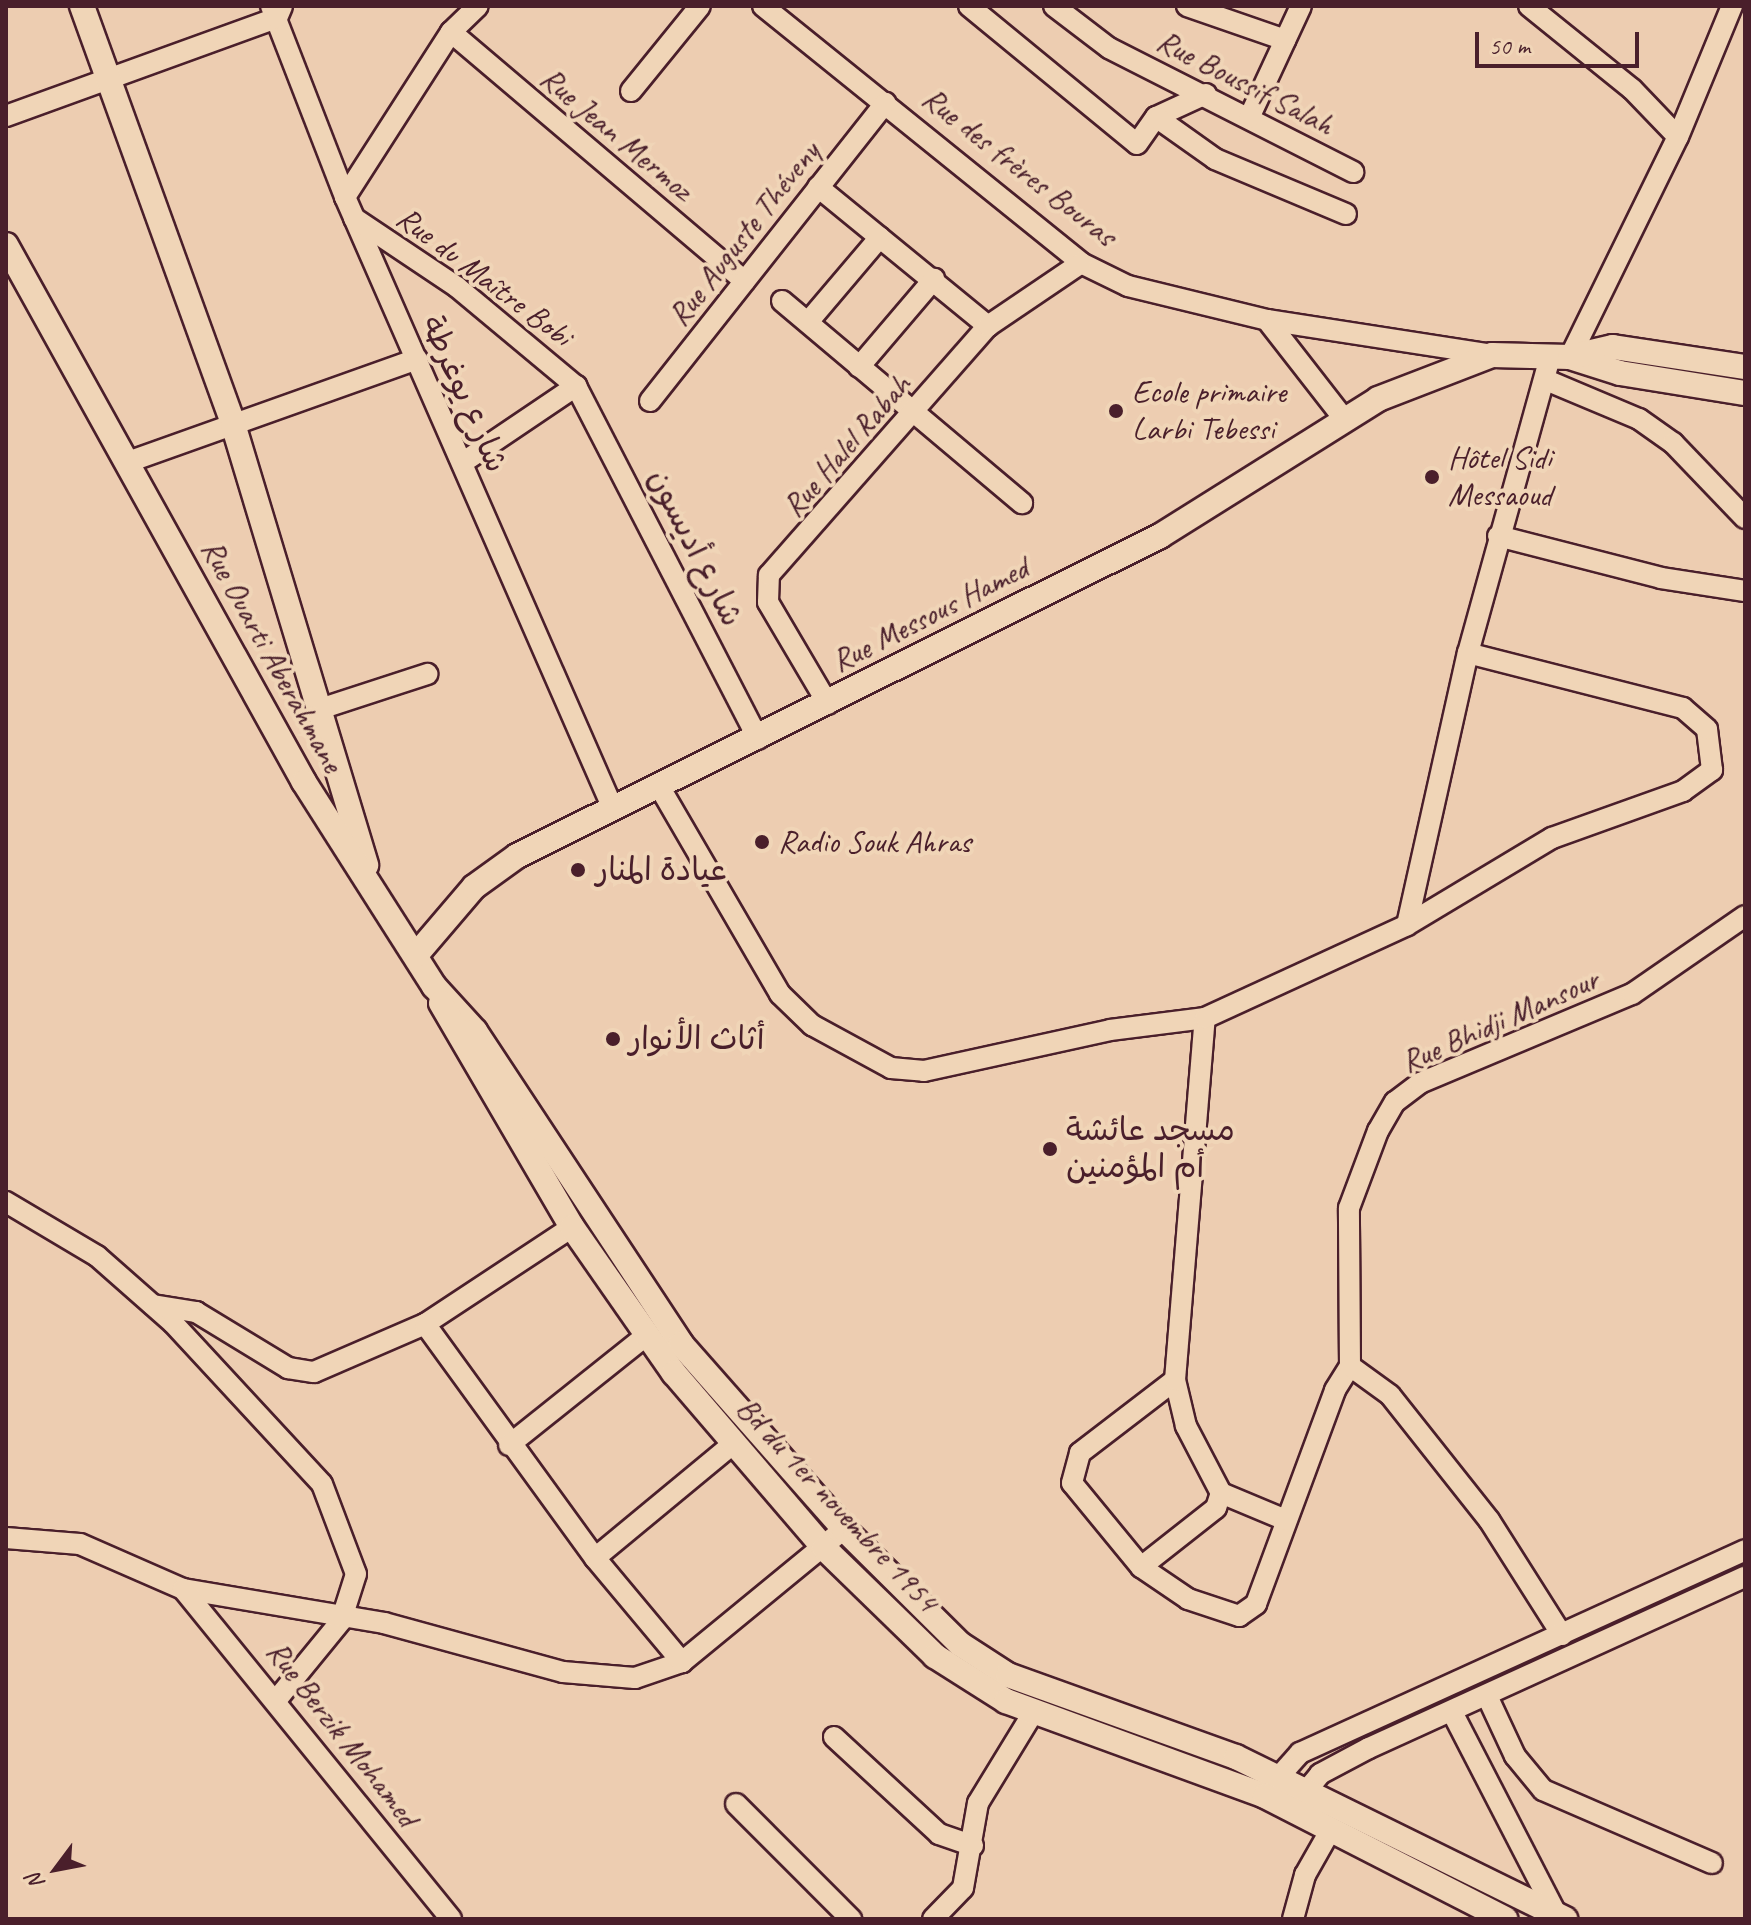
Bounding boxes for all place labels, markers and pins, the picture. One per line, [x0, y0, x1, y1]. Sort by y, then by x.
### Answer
place label: Ecole primaire Larbi Tebessi [1132, 374, 1283, 449]
marker: Ecole primaire Larbi Tebessi [1107, 402, 1125, 420]
place label: Hôtel Sidi Messaoud [1448, 440, 1552, 515]
marker: Hôtel Sidi Messaoud [1423, 468, 1441, 486]
place label: Radio Souk Ahras [778, 823, 972, 861]
marker: Radio Souk Ahras [753, 833, 771, 851]
place label: عيادة المنار [596, 851, 727, 889]
marker: عيادة المنار [567, 859, 589, 881]
place label: أثاث الأنوار [629, 1020, 765, 1058]
marker: أثاث الأنوار [604, 1030, 622, 1048]
place label: مسجد عائشة أم المؤمنين [1066, 1112, 1235, 1187]
marker: مسجد عائشة أم المؤمنين [1041, 1140, 1059, 1158]

